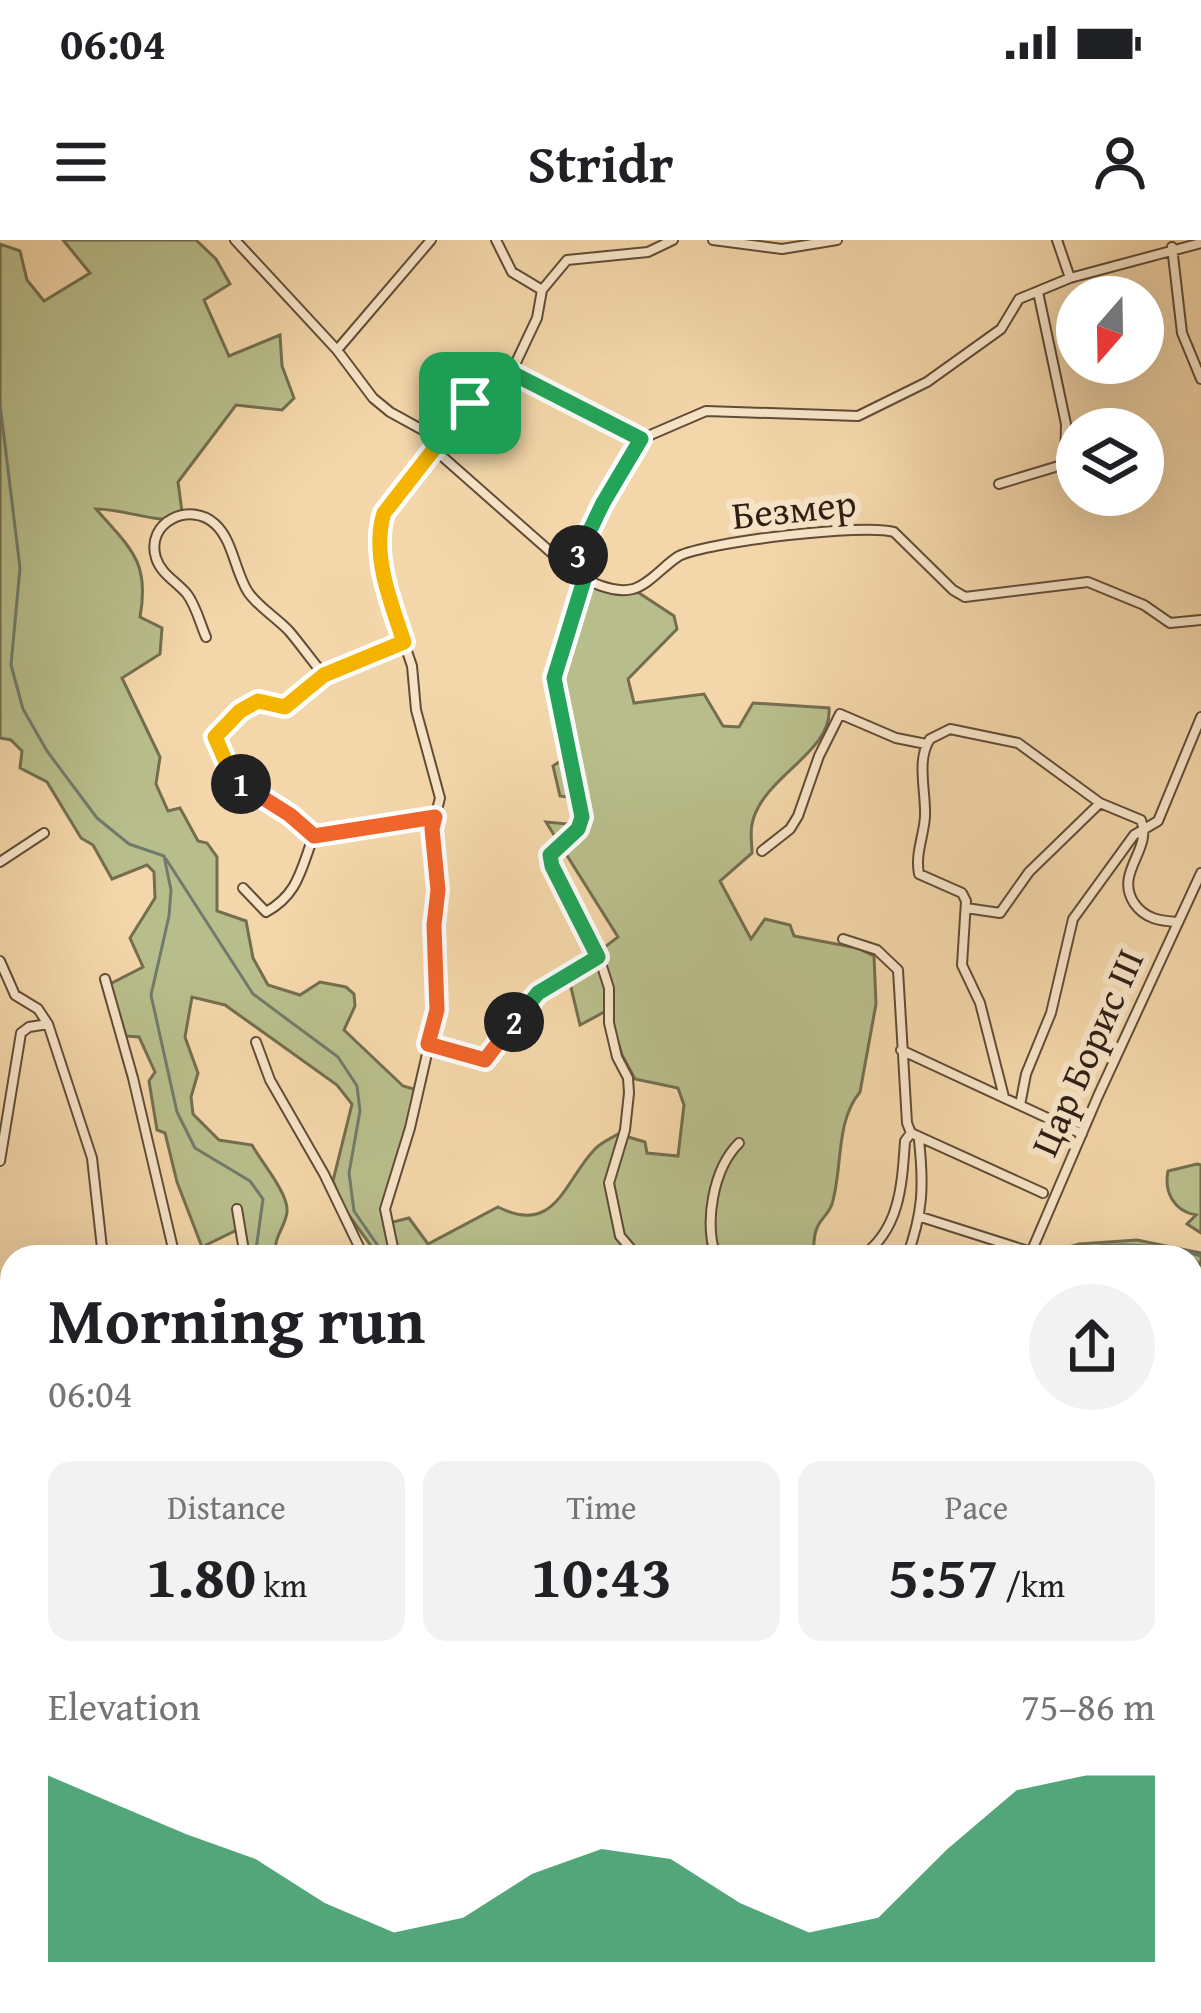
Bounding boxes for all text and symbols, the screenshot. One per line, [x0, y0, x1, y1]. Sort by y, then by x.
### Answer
text: 06:04 [60, 10, 166, 75]
text: Stridr [527, 123, 674, 202]
icon: menu [48, 129, 114, 195]
icon: person [1087, 129, 1153, 195]
north arrow [1056, 276, 1164, 384]
map controls [1056, 276, 1164, 516]
pin [419, 352, 521, 454]
icon: arrive [437, 370, 503, 436]
button: layers [1056, 408, 1164, 516]
street label: Безмер [729, 473, 859, 543]
pin: 3 [548, 525, 608, 585]
text: 3 [569, 531, 587, 579]
pin: 1 [211, 754, 271, 814]
text: 1 [232, 760, 250, 808]
street label: Цар Борис III [1015, 939, 1157, 1165]
pin: 2 [484, 992, 544, 1052]
text: 2 [505, 998, 523, 1046]
text: Morning run [48, 1270, 425, 1367]
button: share [1029, 1284, 1155, 1410]
text: 06:04 [48, 1364, 133, 1421]
text: Distance [167, 1483, 286, 1531]
text: Time [566, 1483, 637, 1531]
text: Pace [945, 1483, 1008, 1531]
text: 1.80 [146, 1531, 256, 1619]
text: 10:43 [531, 1531, 672, 1619]
text: 5:57 [888, 1531, 998, 1619]
text: km [256, 1561, 307, 1609]
text: /km [998, 1561, 1065, 1609]
text: Elevation [48, 1677, 201, 1734]
text: 75–86 m [1021, 1677, 1155, 1734]

